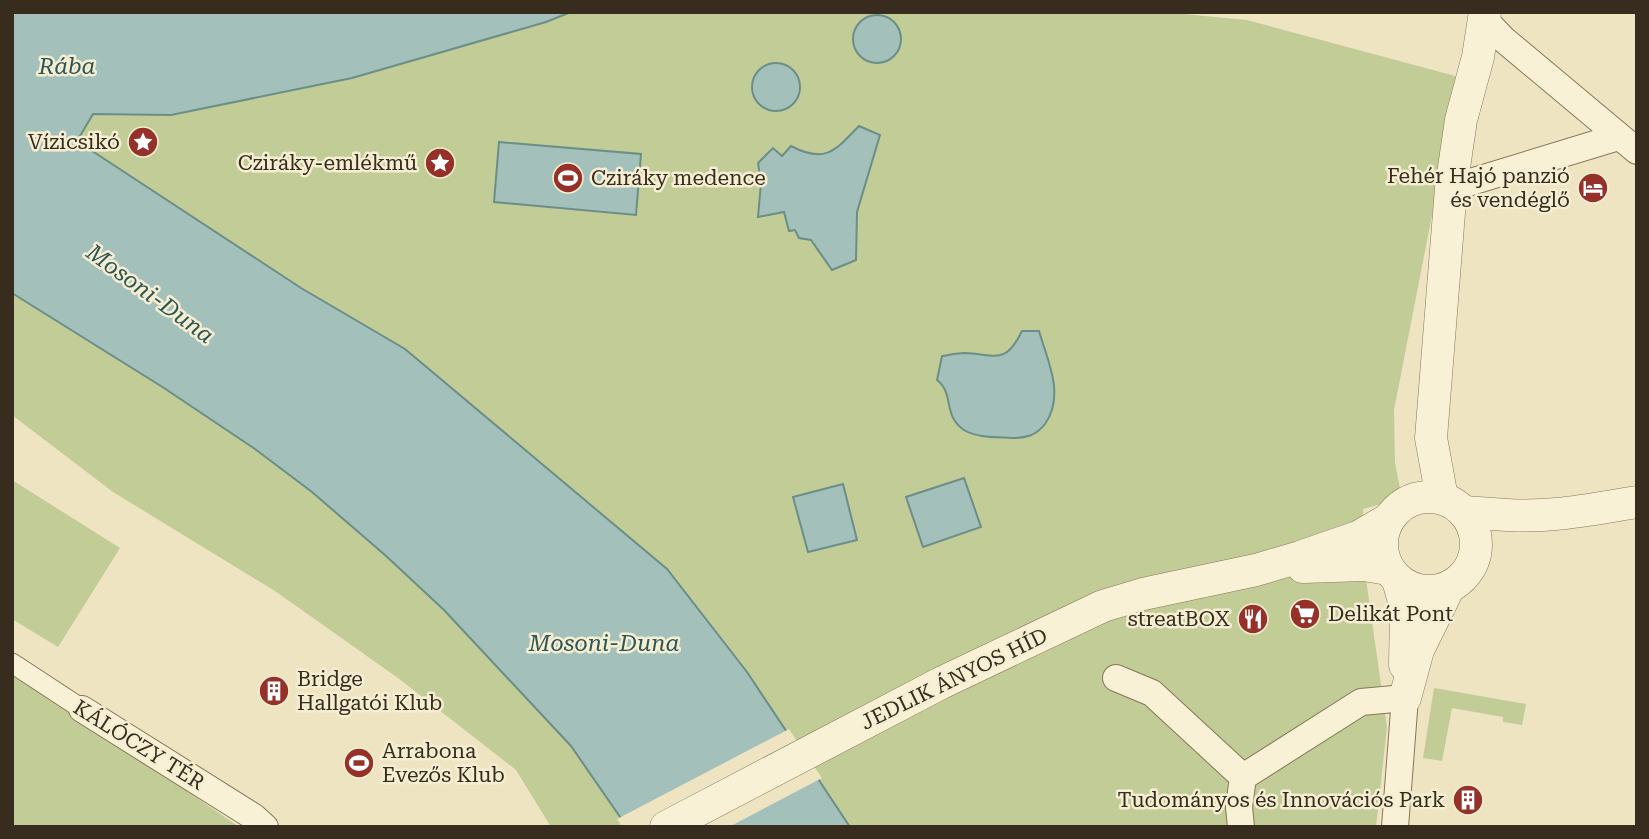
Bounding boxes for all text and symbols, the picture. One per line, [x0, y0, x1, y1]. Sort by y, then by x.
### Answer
water label: Rába [38, 53, 96, 80]
place icon: Vízicsikó [126, 125, 160, 159]
place label: Vízicsikó [28, 130, 120, 154]
place icon: Cziráky-emlékmű [423, 146, 457, 180]
place label: Cziráky-emlékmű [238, 151, 417, 175]
sports icon: Cziráky medence [551, 161, 585, 195]
place label: Fehér Hajó panzió és vendéglő [1387, 164, 1570, 212]
place label: Cziráky medence [591, 166, 766, 190]
hotel icon: Fehér Hajó panzió és vendéglő [1576, 171, 1610, 205]
water label: Mosoni-Duna [80, 238, 219, 349]
supermarket icon: Delikát Pont [1288, 597, 1322, 631]
restaurant icon: streatBOX [1236, 602, 1270, 636]
place label: Delikát Pont [1328, 602, 1453, 626]
place label: streatBOX [1128, 607, 1230, 631]
street label: JEDLIK ÁNYOS HÍD [856, 622, 1051, 735]
water label: Mosoni-Duna [528, 630, 679, 657]
place label: Bridge Hallgatói Klub [297, 667, 442, 715]
building icon: Bridge Hallgatói Klub [257, 674, 291, 708]
street label: KÁLÓCZY TÉR [69, 694, 210, 795]
place label: Arrabona Evezős Klub [382, 739, 505, 787]
sports icon: Arrabona Evezős Klub [342, 746, 376, 780]
building icon: Tudományos és Innovációs Park [1451, 783, 1485, 817]
place label: Tudományos és Innovációs Park [1118, 788, 1445, 812]

